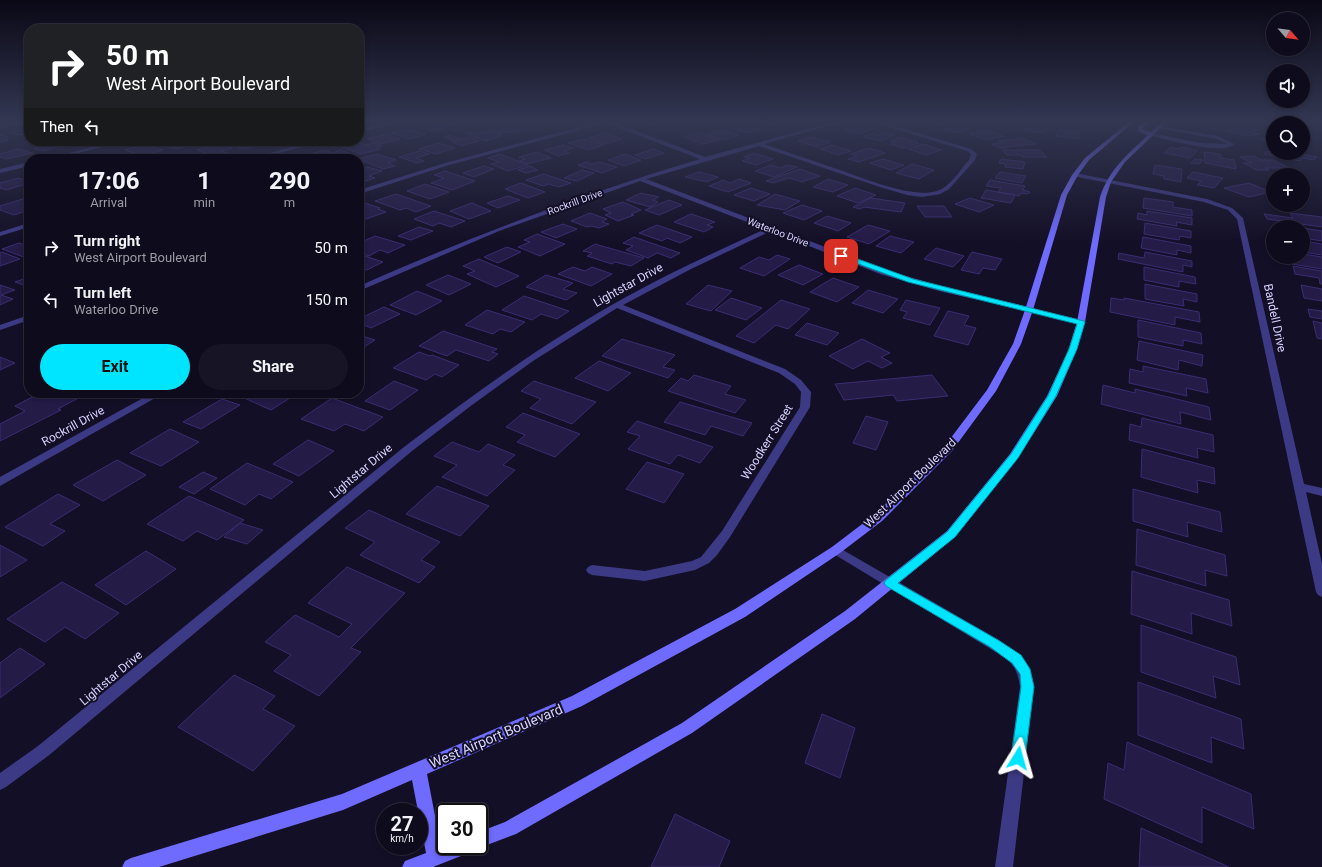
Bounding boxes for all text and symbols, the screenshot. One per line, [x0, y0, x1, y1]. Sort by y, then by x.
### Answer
north arrow [1266, 12, 1310, 56]
map controls [1266, 12, 1310, 264]
text: 50 m [106, 39, 169, 72]
icon: right [40, 40, 92, 92]
button: sound [1266, 64, 1310, 108]
text: West Airport Boulevard [106, 73, 290, 94]
icon: left [81, 116, 103, 138]
button: search [1266, 116, 1310, 160]
text: Then [40, 118, 73, 136]
text: 17:06 [78, 167, 140, 195]
text: 1 [197, 167, 211, 195]
text: 290 [269, 167, 310, 195]
button: + [1266, 168, 1310, 212]
street label: Rockrill Drive [546, 187, 604, 217]
text: Arrival [90, 195, 127, 210]
text: min [193, 195, 215, 210]
text: m [284, 195, 295, 210]
street label: Waterloo Drive [746, 215, 810, 249]
button: − [1266, 220, 1310, 264]
text: Turn right [74, 232, 140, 250]
icon: right [40, 237, 62, 259]
text: 50 m [314, 239, 348, 257]
pin [824, 239, 858, 273]
icon: arrive [830, 245, 852, 267]
text: West Airport Boulevard [74, 250, 207, 265]
street label: Lightstar Drive [591, 260, 665, 310]
street label: Bandell Drive [1261, 283, 1289, 353]
text: Turn left [74, 284, 131, 302]
icon: left [40, 289, 62, 311]
text: 150 m [306, 291, 348, 309]
text: Waterloo Drive [74, 302, 158, 317]
button: Exit [40, 344, 190, 390]
button: Share [198, 344, 348, 390]
street label: Woodkerr Street [738, 402, 796, 482]
street label: Rockrill Drive [39, 403, 107, 449]
street label: West Airport Boulevard [861, 435, 959, 531]
street label: Lightstar Drive [327, 441, 395, 501]
street label: Lightstar Drive [77, 648, 145, 708]
street label: West Airport Boulevard [427, 701, 565, 771]
position arrow [997, 737, 1039, 779]
speed limit sign: 30 [436, 803, 488, 855]
text: 27 [391, 812, 413, 836]
text: km/h [390, 833, 414, 844]

